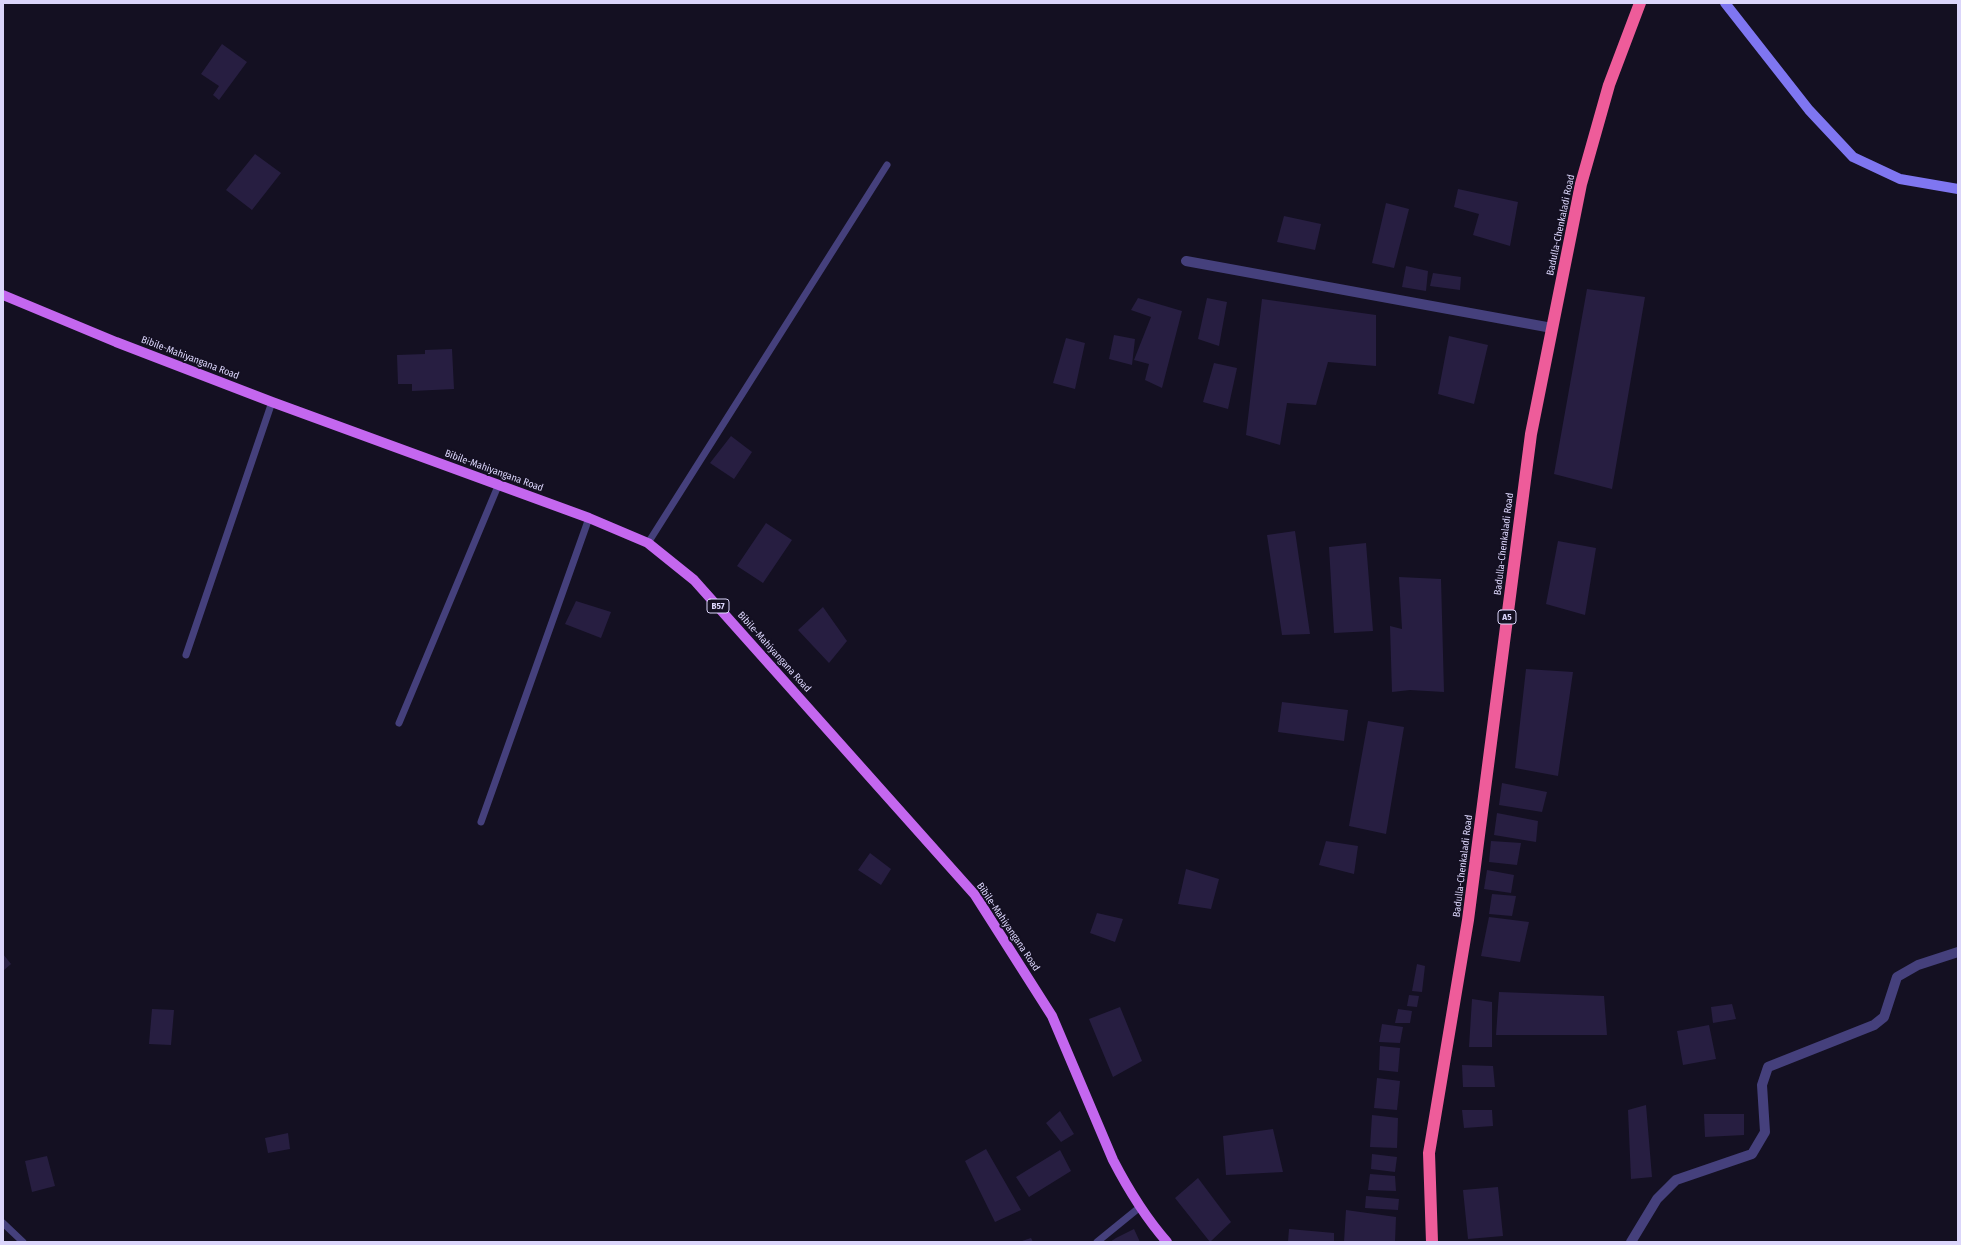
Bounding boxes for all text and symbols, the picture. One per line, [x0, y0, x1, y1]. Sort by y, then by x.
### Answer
street label: Badulla-Chenkaladi Road [1544, 173, 1578, 277]
street label: Bibile-Mahiyangana Road [139, 334, 241, 382]
street label: Bibile-Mahiyangana Road [443, 448, 545, 494]
street label: Badulla-Chenkaladi Road [1492, 492, 1516, 596]
road number: B57 [707, 599, 729, 613]
street label: Bibile-Mahiyangana Road [735, 609, 813, 695]
road number: A5 [1498, 610, 1516, 624]
street label: Badulla-Chenkaladi Road [1451, 814, 1475, 918]
street label: Bibile-Mahiyangana Road [974, 881, 1042, 973]

